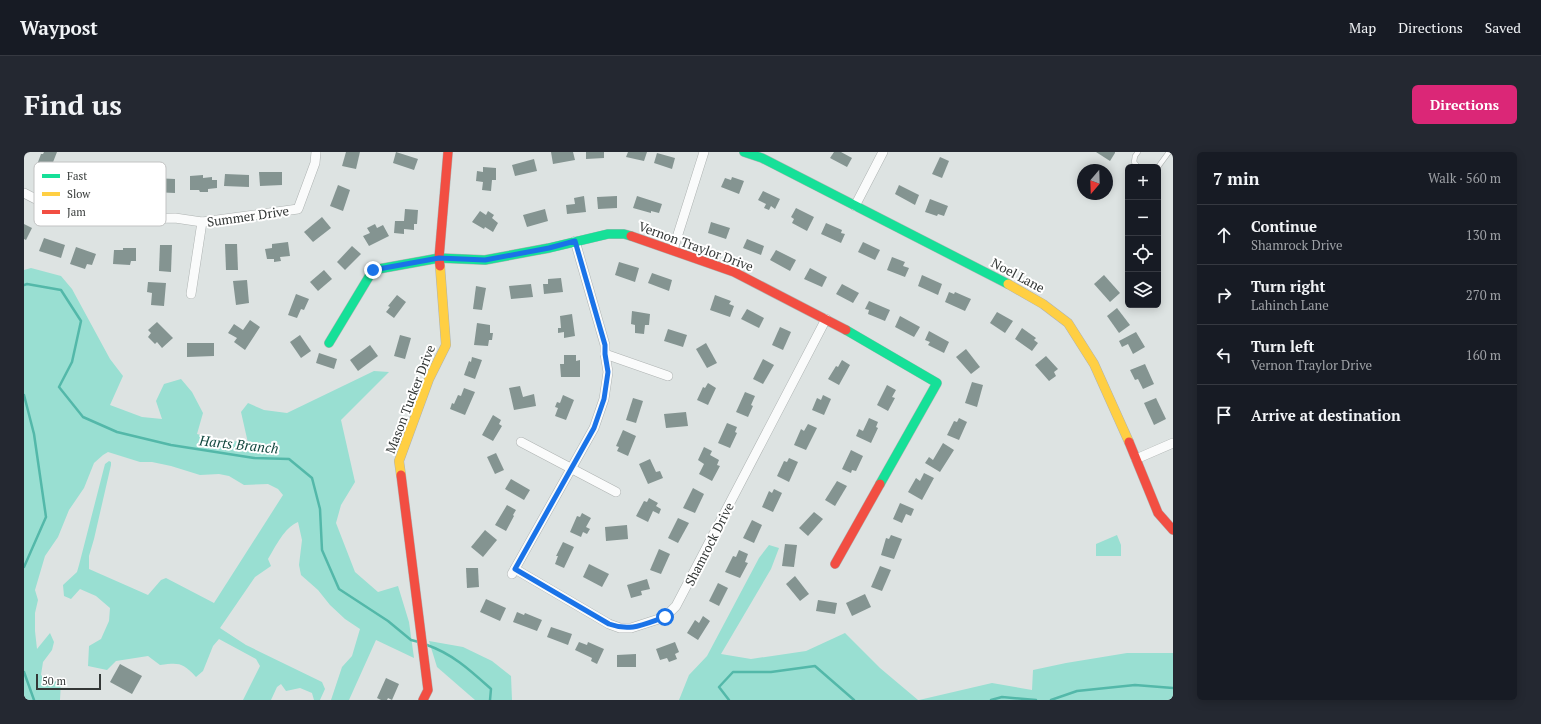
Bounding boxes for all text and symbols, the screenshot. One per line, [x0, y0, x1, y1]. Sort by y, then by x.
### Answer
text: Waypost [20, 15, 98, 40]
text: Map [1349, 18, 1376, 37]
text: Directions [1398, 18, 1463, 37]
text: Saved [1485, 18, 1521, 37]
button: Directions [1412, 85, 1517, 124]
text: Find us [24, 86, 122, 123]
legend [34, 162, 166, 226]
north arrow [1077, 164, 1113, 200]
map controls [1125, 164, 1161, 308]
button: + [1125, 164, 1161, 200]
text: 7 min [1213, 167, 1260, 190]
text: Fast [67, 169, 87, 183]
text: Walk · 560 m [1428, 169, 1501, 187]
text: Slow [67, 187, 91, 201]
button: − [1125, 200, 1161, 236]
street label: Summer Drive [206, 201, 290, 231]
text: Jam [67, 205, 86, 219]
text: Continue [1251, 216, 1317, 236]
street label: Vernon Traylor Drive [636, 217, 756, 275]
icon: ahead [1213, 224, 1235, 246]
text: 130 m [1466, 226, 1501, 244]
button: locate [1125, 236, 1161, 272]
text: Shamrock Drive [1251, 236, 1343, 254]
street label: Noel Lane [988, 253, 1048, 297]
route end [364, 261, 382, 279]
button: layers [1125, 272, 1161, 308]
text: Turn right [1251, 276, 1326, 296]
icon: right [1213, 284, 1235, 306]
text: 270 m [1466, 286, 1501, 304]
text: Lahinch Lane [1251, 296, 1329, 314]
text: Turn left [1251, 336, 1315, 356]
street label: Mason Tucker Drive [381, 342, 439, 456]
icon: left [1213, 344, 1235, 366]
text: 160 m [1466, 346, 1501, 364]
text: Vernon Traylor Drive [1251, 356, 1372, 374]
icon: arrive [1213, 404, 1235, 426]
text: Arrive at destination [1251, 405, 1401, 425]
water label: Harts Branch [197, 430, 280, 458]
street label: Shamrock Drive [680, 499, 738, 589]
route start [656, 608, 674, 626]
scale bar [36, 672, 101, 691]
text: 50 m [42, 674, 66, 688]

